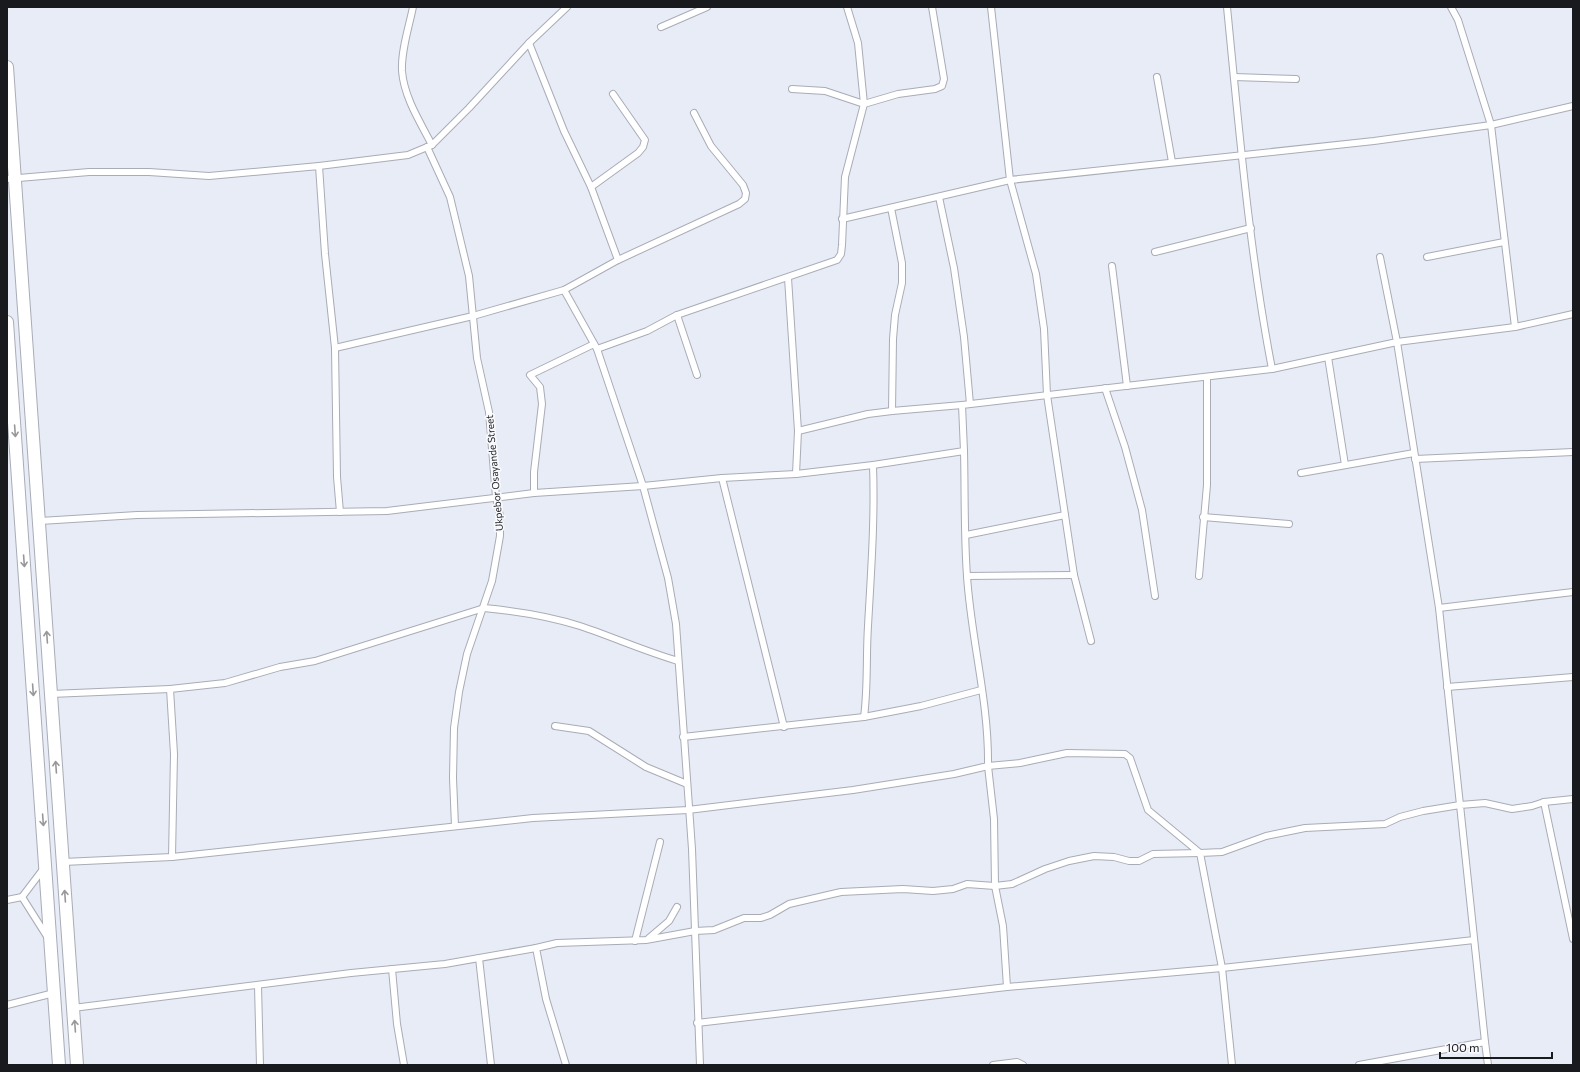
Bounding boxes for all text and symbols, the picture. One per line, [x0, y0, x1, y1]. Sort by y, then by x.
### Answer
street label: Ukpebor Osayande Street [483, 414, 505, 532]
one-way arrow [11, 424, 18, 437]
one-way arrow [20, 554, 27, 567]
one-way arrow [44, 631, 51, 644]
one-way arrow [30, 683, 37, 696]
one-way arrow [53, 761, 60, 774]
one-way arrow [39, 813, 46, 826]
one-way arrow [62, 890, 69, 903]
one-way arrow [71, 1020, 78, 1033]
scale bar [1440, 1034, 1552, 1060]
text: 100 m [1446, 1040, 1480, 1054]

